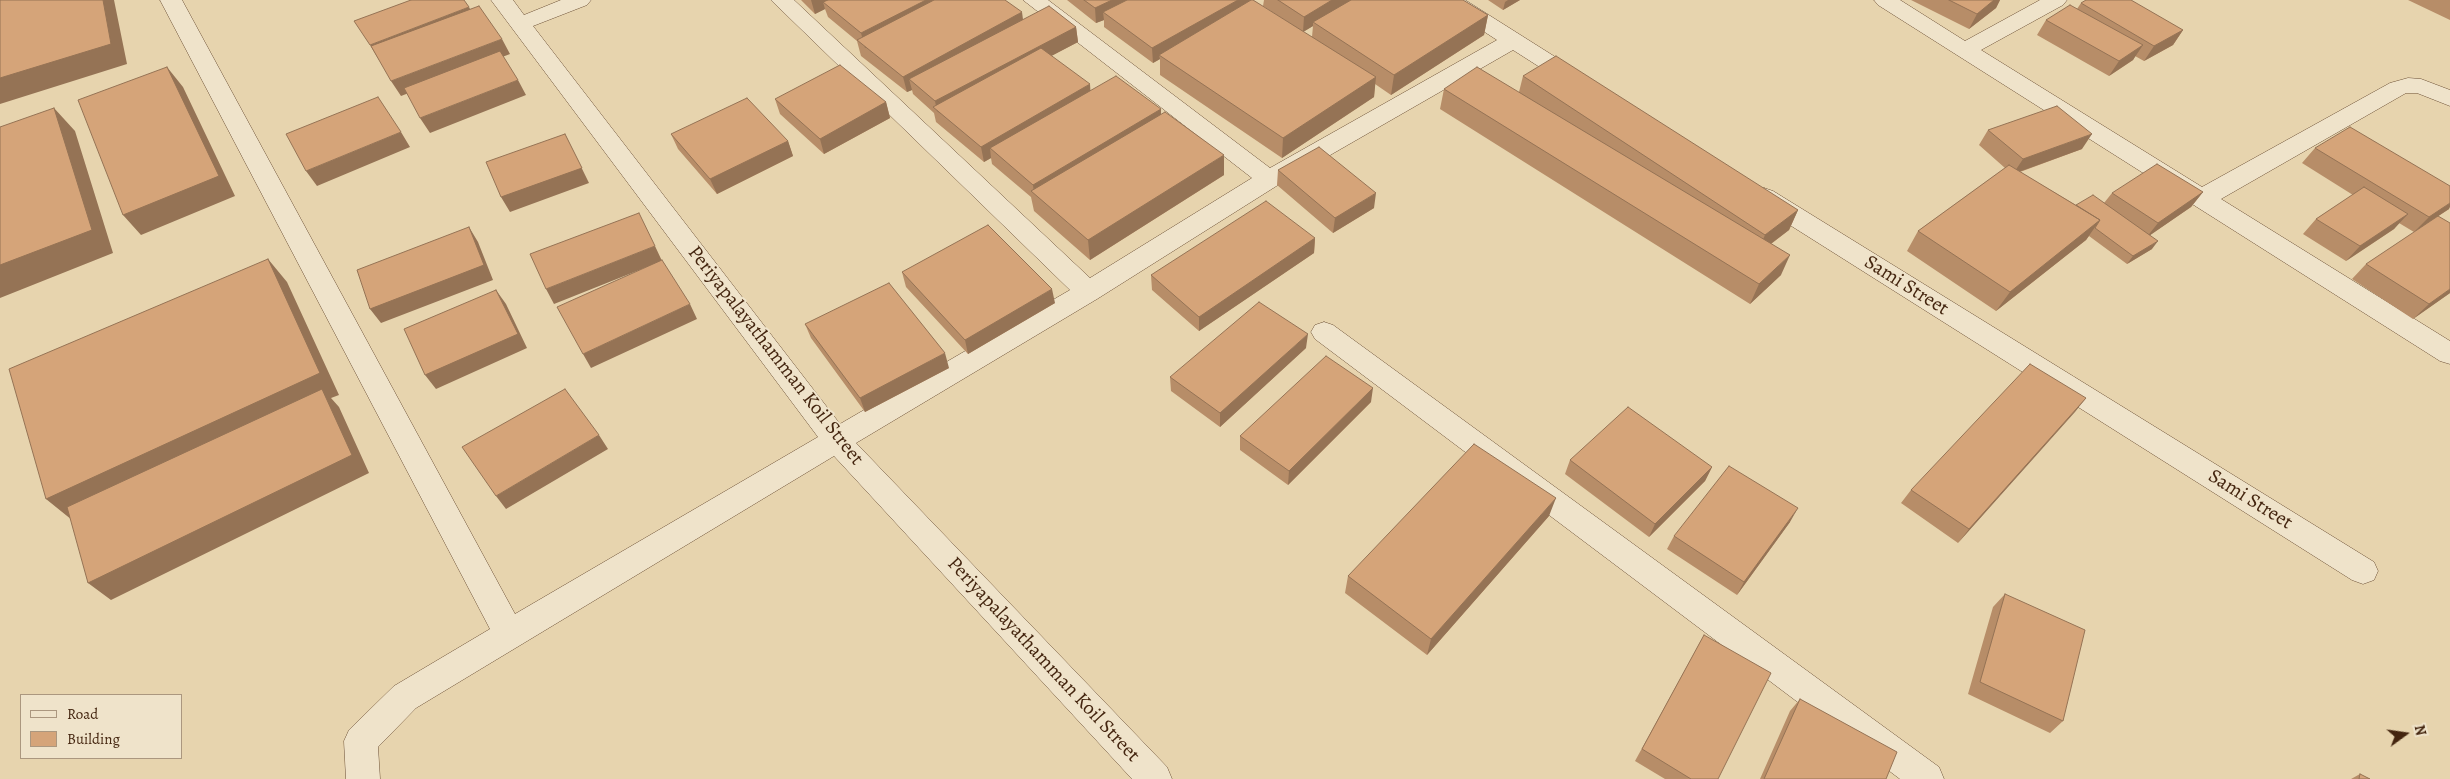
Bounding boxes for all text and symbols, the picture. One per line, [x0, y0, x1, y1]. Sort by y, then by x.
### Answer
street label: Periyapalayathamman Koil Street [682, 242, 868, 470]
street label: Sami Street [1859, 251, 1953, 321]
street label: Sami Street [2203, 465, 2297, 535]
street label: Periyapalayathamman Koil Street [942, 552, 1144, 768]
legend [20, 694, 182, 759]
text: Road [67, 704, 98, 724]
north arrow [2380, 709, 2430, 759]
text: N [2410, 723, 2430, 737]
text: Building [67, 729, 120, 749]

